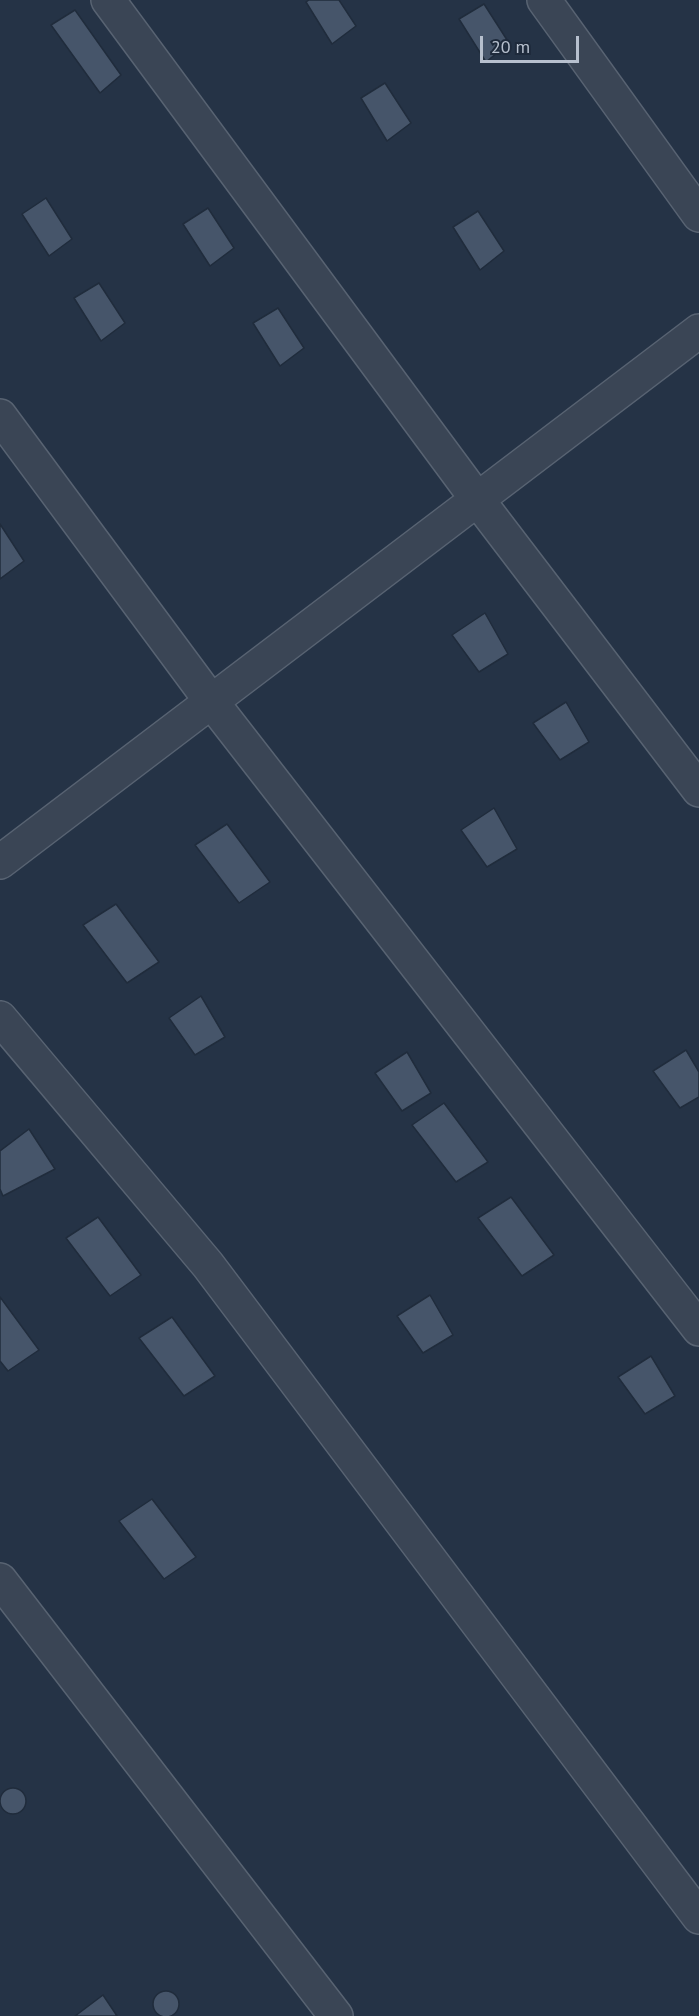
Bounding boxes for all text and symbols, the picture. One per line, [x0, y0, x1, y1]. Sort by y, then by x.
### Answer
scale bar [483, 24, 582, 62]
text: 20 m [491, 35, 530, 58]

